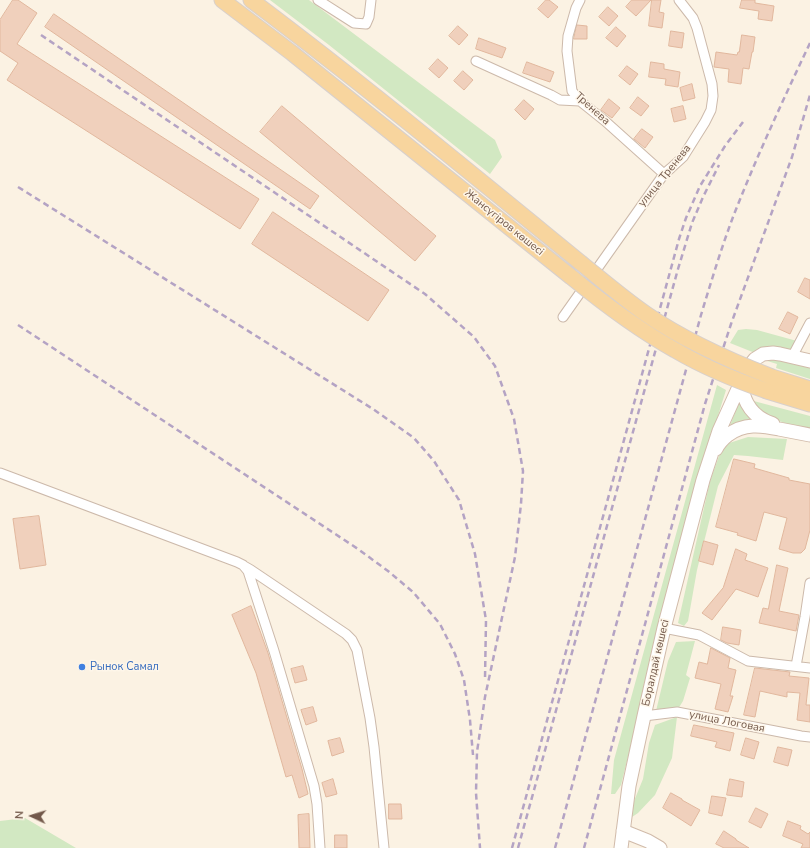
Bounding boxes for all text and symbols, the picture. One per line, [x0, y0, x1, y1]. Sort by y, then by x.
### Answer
street label: Тренева [572, 90, 612, 128]
street label: улица Тренева [636, 142, 694, 210]
street label: Жансүгіров көшесі [462, 187, 546, 259]
street label: Боралдай көшесі [640, 618, 672, 708]
place label: Рынок Самал [90, 660, 159, 674]
marker: Рынок Самал [77, 662, 87, 672]
street label: улица Логовая [688, 708, 766, 736]
north arrow [12, 796, 52, 836]
text: N [12, 811, 27, 820]

